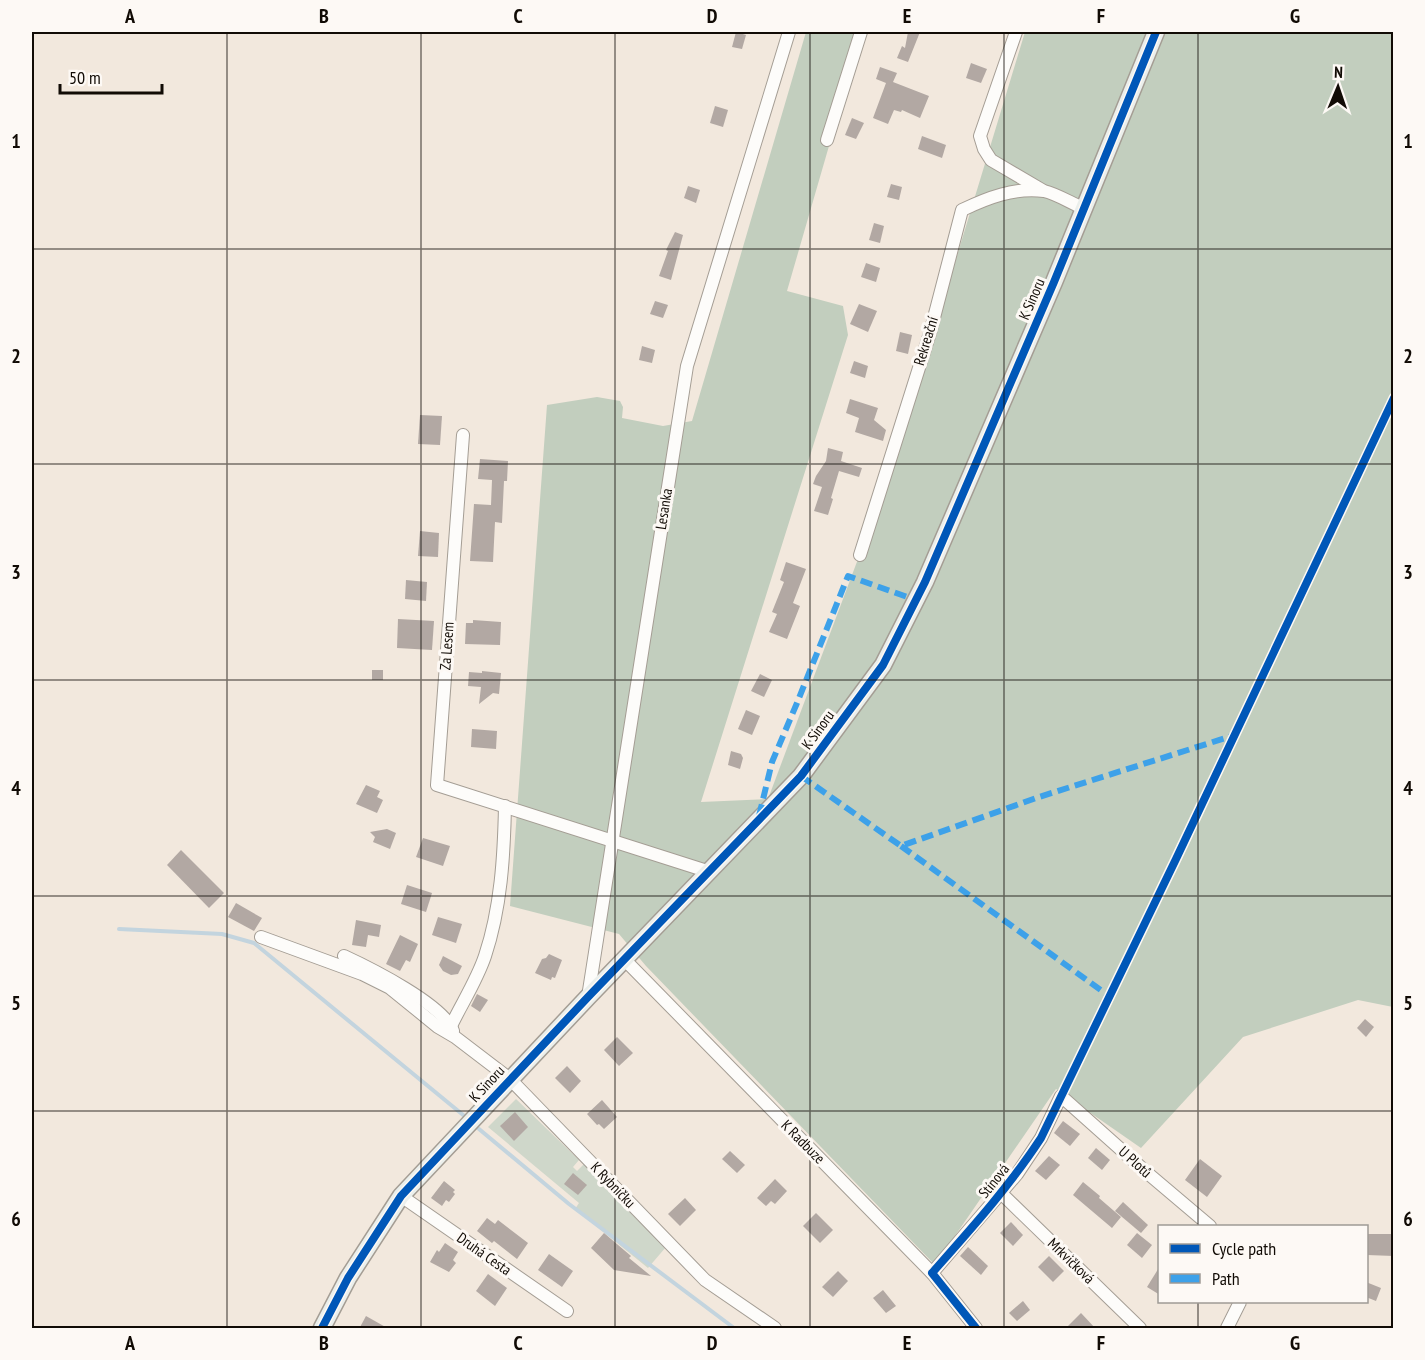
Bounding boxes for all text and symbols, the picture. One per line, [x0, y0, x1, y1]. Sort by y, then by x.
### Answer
text: A [124, 3, 136, 29]
text: B [319, 3, 329, 29]
text: C [513, 3, 523, 29]
text: D [707, 3, 718, 29]
text: E [903, 3, 911, 29]
text: F [1097, 3, 1105, 29]
text: G [1290, 3, 1300, 29]
scale bar [60, 57, 162, 95]
north arrow [1308, 57, 1368, 117]
text: N [1334, 62, 1343, 82]
text: 50 m [69, 66, 101, 89]
text: 1 [11, 128, 21, 154]
text: 1 [1403, 128, 1413, 154]
street label: K Sinoru [1014, 275, 1049, 323]
street label: Rekreační [909, 313, 942, 368]
text: 2 [11, 343, 21, 369]
text: 2 [1403, 343, 1413, 369]
street label: Lesanka [651, 487, 676, 531]
text: 3 [11, 559, 21, 585]
text: 3 [1403, 559, 1413, 585]
street label: Za Lesem [435, 621, 458, 671]
street label: K Sinoru [797, 706, 838, 753]
text: 4 [11, 775, 21, 801]
text: 4 [1403, 775, 1413, 801]
text: 5 [11, 990, 21, 1016]
text: 5 [1403, 990, 1413, 1016]
street label: K Sinoru [465, 1061, 508, 1106]
street label: K Radbuze [777, 1116, 829, 1168]
street label: U Plotů [1115, 1142, 1156, 1182]
street label: K Rybníčku [587, 1158, 640, 1212]
street label: Stínová [974, 1160, 1013, 1202]
text: 6 [11, 1206, 21, 1232]
text: 6 [1403, 1206, 1413, 1232]
legend [1158, 1225, 1368, 1303]
street label: Druhá Cesta [453, 1228, 515, 1279]
street label: Mrkvičková [1044, 1234, 1099, 1288]
text: Cycle path [1212, 1237, 1276, 1260]
text: Path [1212, 1267, 1240, 1290]
text: A [124, 1330, 136, 1356]
text: B [319, 1330, 329, 1356]
text: C [513, 1330, 523, 1356]
text: D [707, 1330, 718, 1356]
text: E [903, 1330, 911, 1356]
text: F [1097, 1330, 1105, 1356]
text: G [1290, 1330, 1300, 1356]

